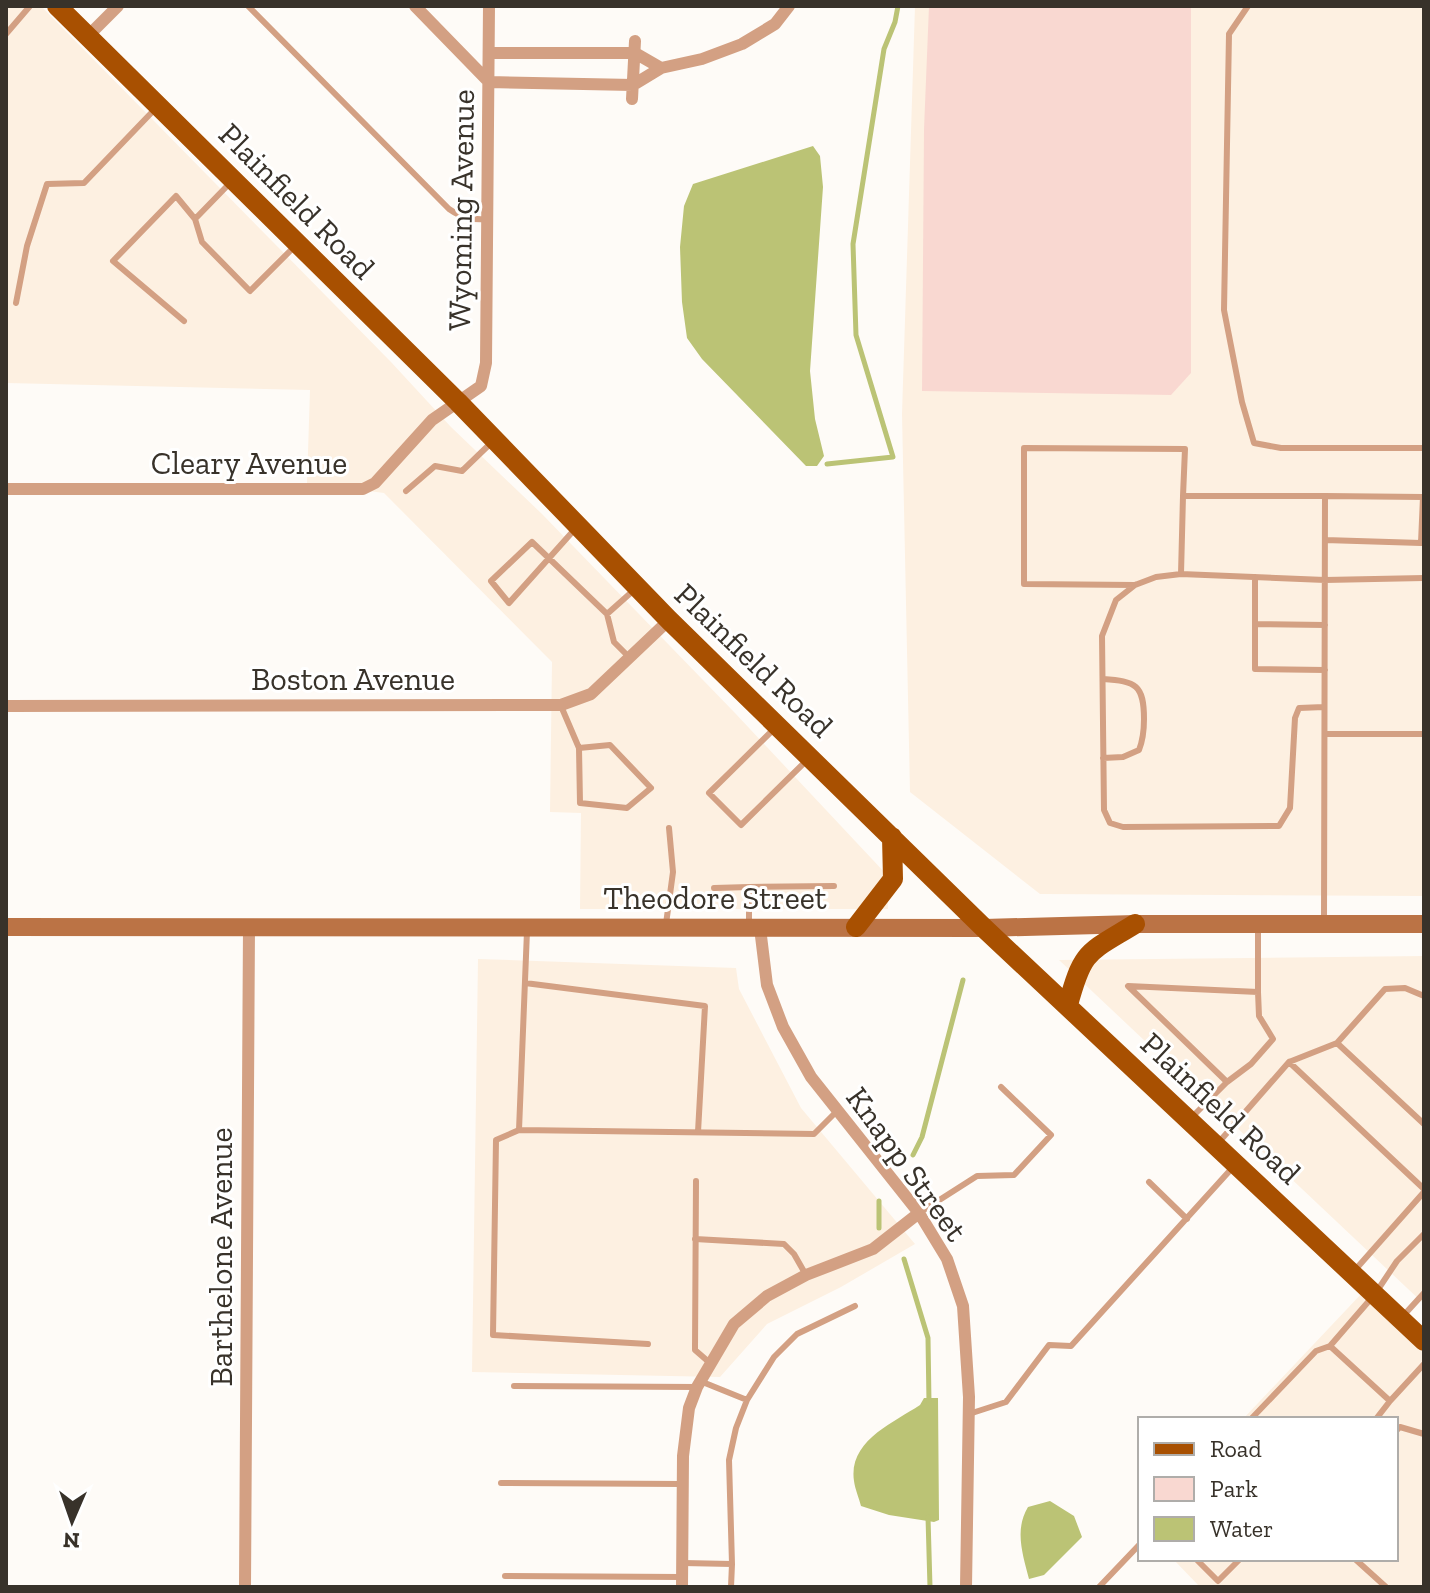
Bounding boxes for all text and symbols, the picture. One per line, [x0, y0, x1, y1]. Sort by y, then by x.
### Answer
street label: Wyoming Avenue [440, 89, 482, 331]
street label: Plainfield Road [211, 115, 383, 287]
street label: Cleary Avenue [151, 444, 347, 482]
street label: Plainfield Road [667, 575, 841, 745]
street label: Boston Avenue [251, 660, 455, 698]
street label: Theodore Street [603, 879, 827, 917]
street label: Plainfield Road [1133, 1024, 1309, 1192]
street label: Knapp Street [838, 1080, 976, 1249]
street label: Barthelone Avenue [202, 1127, 240, 1387]
legend [1138, 1417, 1398, 1561]
text: Road [1210, 1434, 1262, 1463]
text: Park [1210, 1474, 1258, 1503]
north arrow [32, 1481, 112, 1561]
text: Water [1210, 1514, 1273, 1543]
text: N [62, 1527, 80, 1554]

